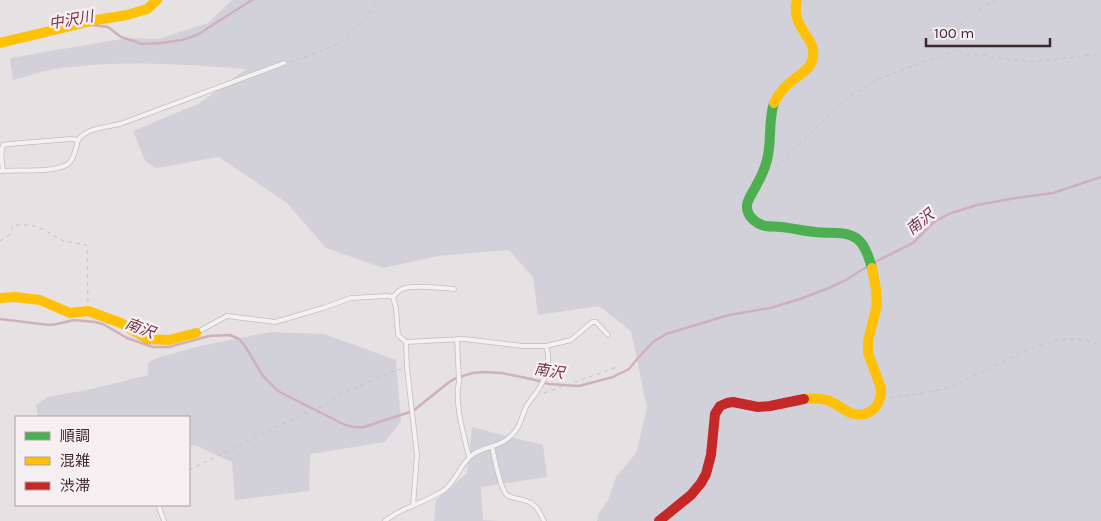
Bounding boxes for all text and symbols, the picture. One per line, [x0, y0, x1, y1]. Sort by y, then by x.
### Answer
water label: 中沢川 [47, 7, 97, 33]
scale bar [926, 15, 1050, 47]
text: 100 m [934, 24, 974, 42]
water label: 南沢 [903, 204, 939, 238]
water label: 南沢 [123, 314, 159, 342]
water label: 南沢 [533, 360, 567, 383]
legend [15, 416, 190, 506]
text: 順調 [60, 427, 90, 445]
text: 混雑 [60, 452, 90, 470]
text: 渋滞 [60, 477, 90, 495]

